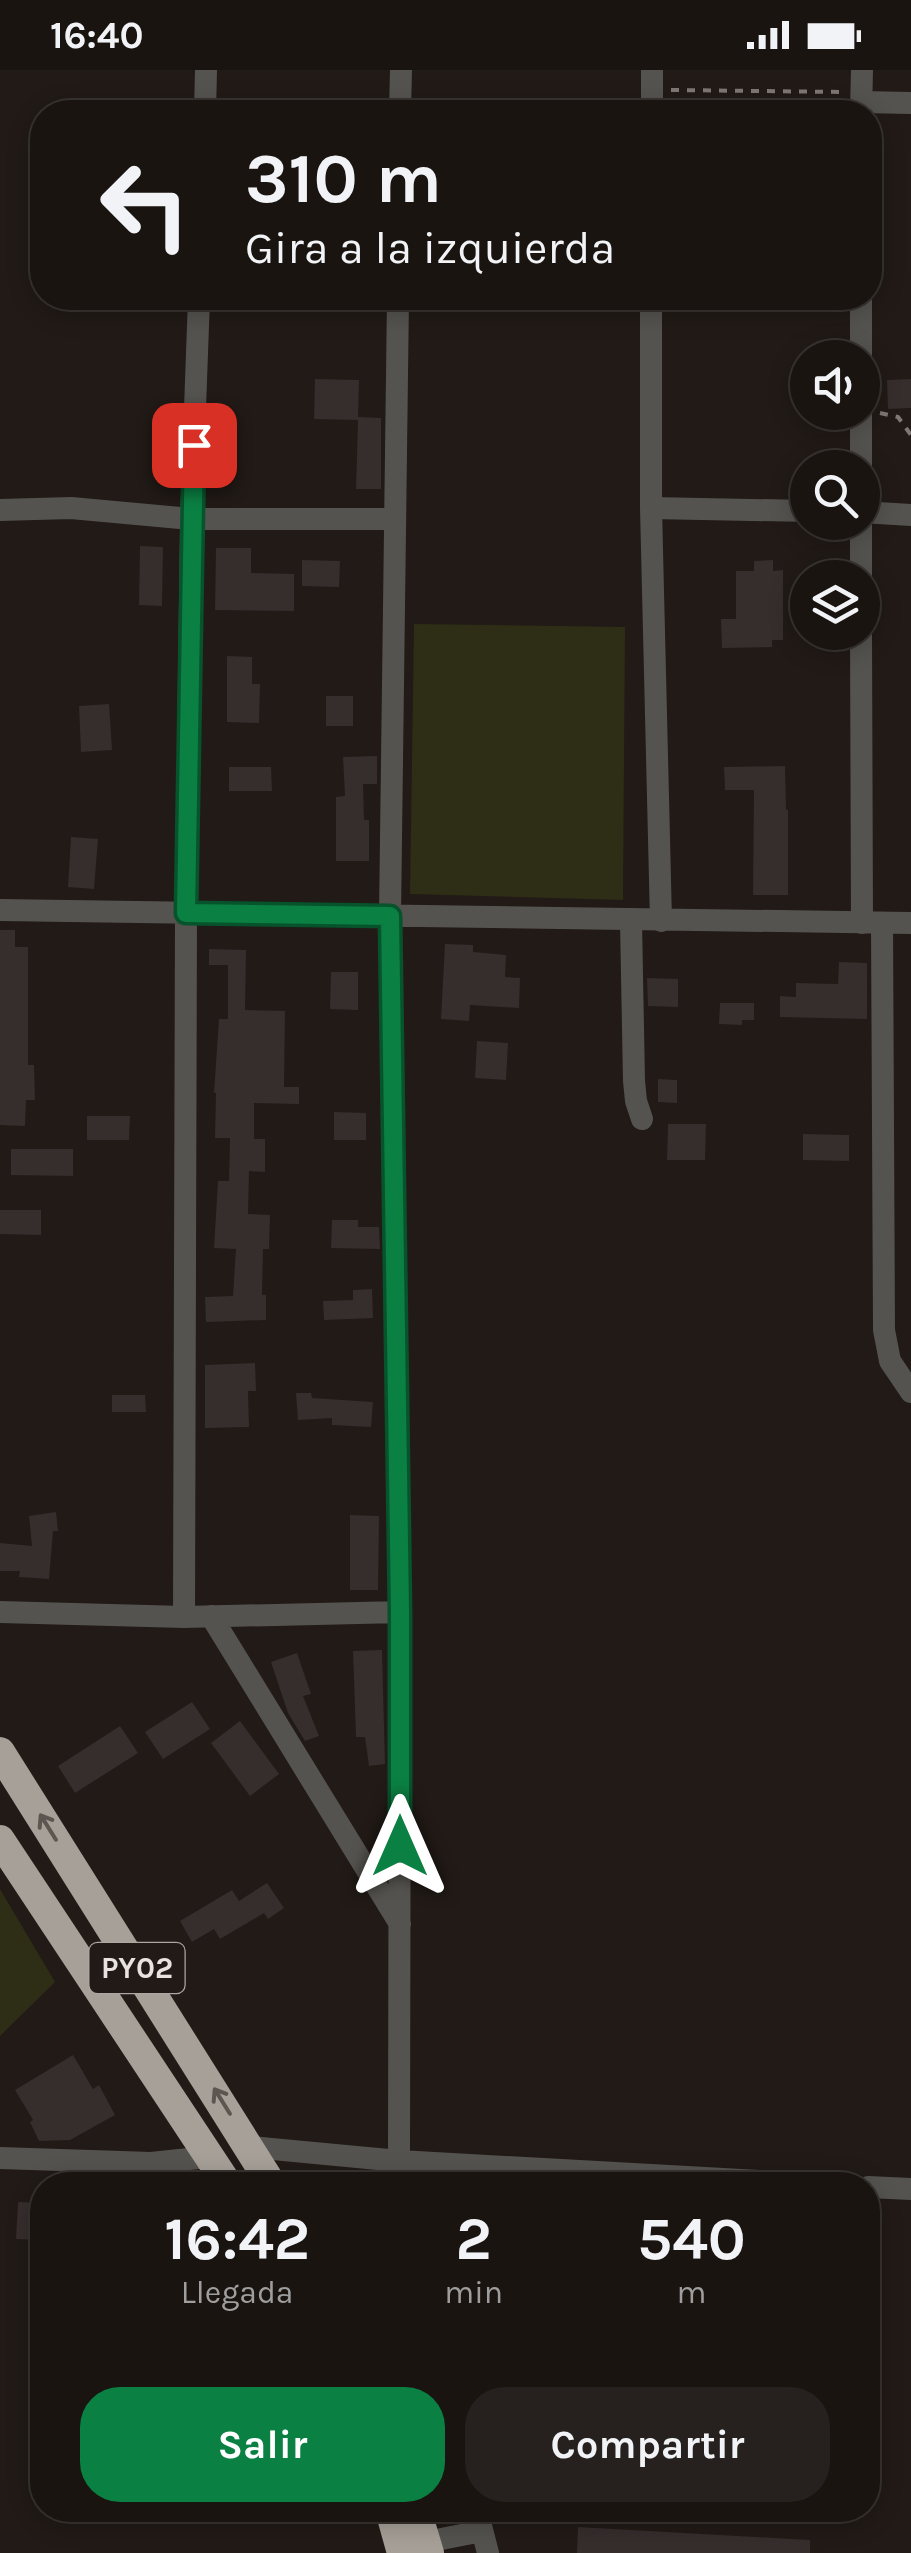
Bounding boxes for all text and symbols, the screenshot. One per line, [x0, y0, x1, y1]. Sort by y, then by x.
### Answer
text: 16:40 [50, 13, 144, 58]
text: 310 m [245, 138, 442, 220]
icon: left [80, 140, 210, 270]
text: Gira a la izquierda [245, 222, 615, 274]
map controls [790, 340, 880, 650]
button: sound [790, 340, 880, 430]
pin [152, 403, 237, 488]
icon: arrive [167, 418, 222, 473]
button: search [790, 450, 880, 540]
button: layers [790, 560, 880, 650]
position arrow [348, 1794, 452, 1898]
one-way arrow [37, 1813, 58, 1842]
road number: PY02 [90, 1943, 184, 1993]
one-way arrow [212, 2088, 232, 2116]
text: 16:42 [164, 2204, 310, 2274]
text: 2 [456, 2204, 492, 2274]
text: 540 [637, 2204, 746, 2274]
text: Llegada [181, 2274, 293, 2311]
text: min [444, 2274, 503, 2311]
text: m [677, 2274, 707, 2311]
button: Salir [80, 2387, 445, 2502]
button: Compartir [465, 2387, 830, 2502]

